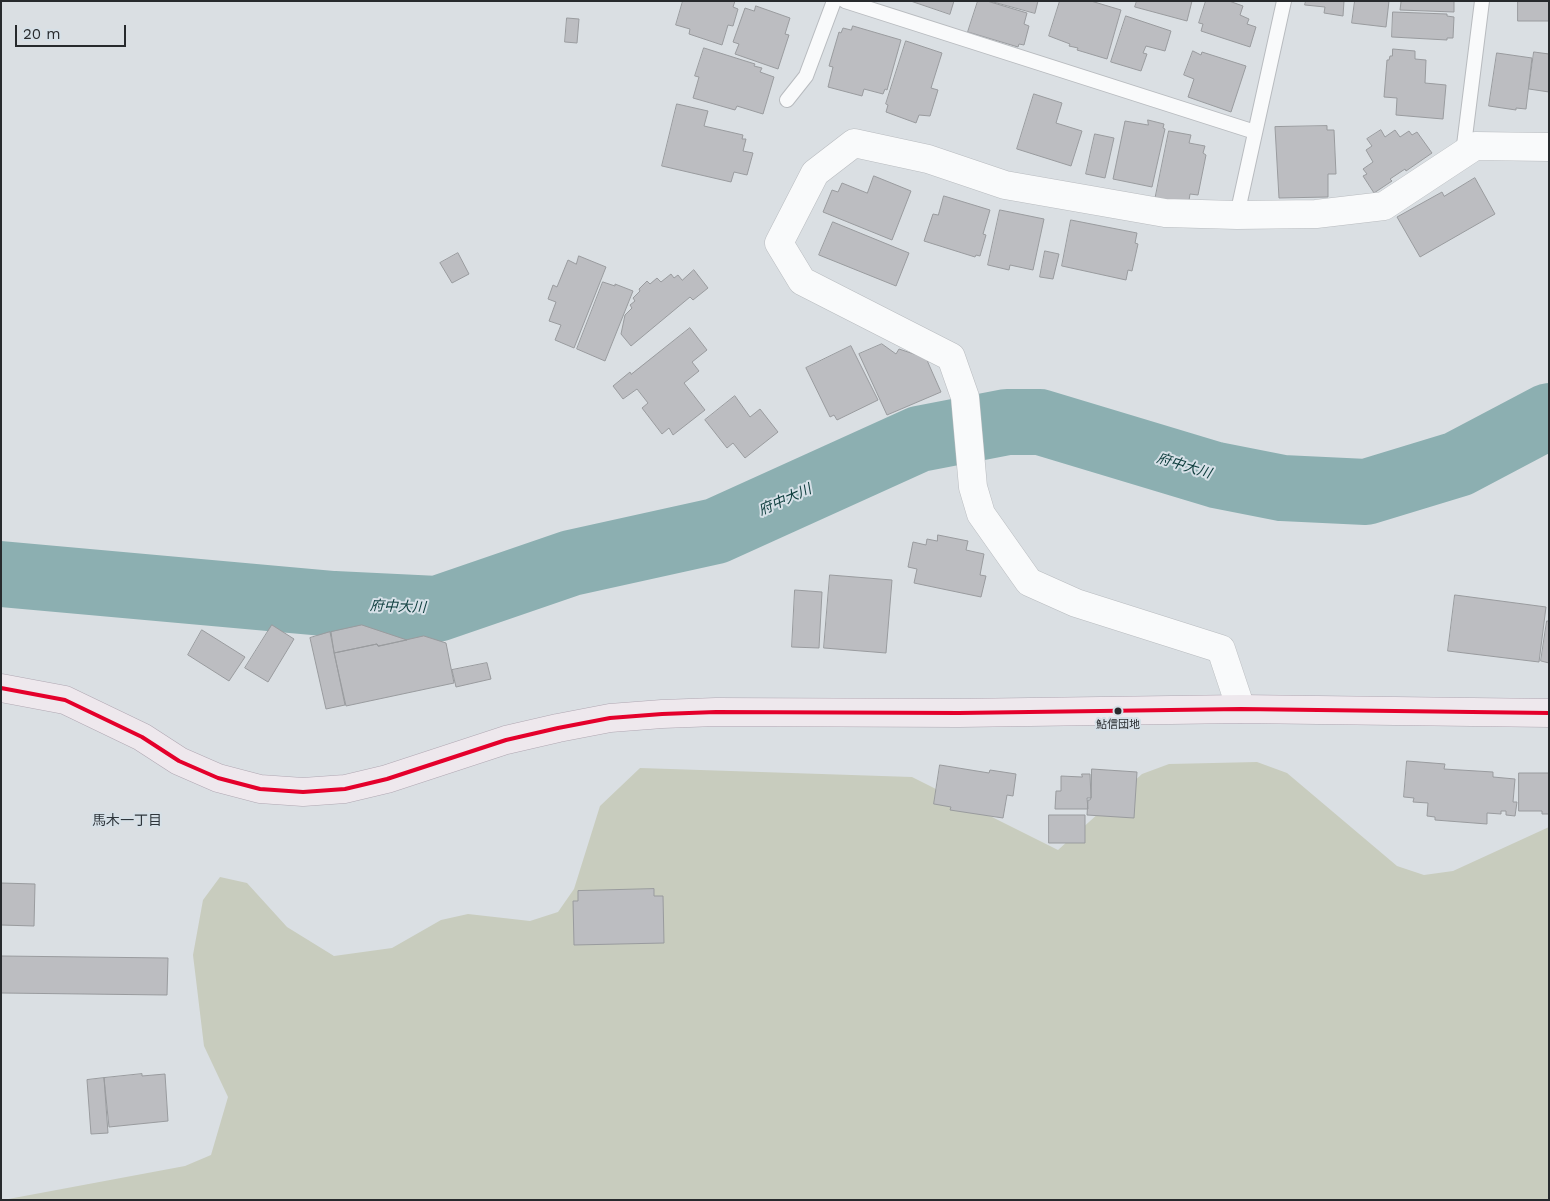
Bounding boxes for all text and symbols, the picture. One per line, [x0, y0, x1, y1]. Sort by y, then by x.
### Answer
scale bar [18, 15, 129, 47]
text: 20 m [23, 25, 61, 43]
water label: 府中大川 [1155, 450, 1213, 482]
water label: 府中大川 [756, 481, 814, 519]
water label: 府中大川 [370, 598, 426, 616]
marker: 鮎信団地 [1113, 706, 1123, 716]
place label: 鮎信団地 [1096, 718, 1140, 732]
district label: 馬木一丁目 [92, 813, 162, 829]

